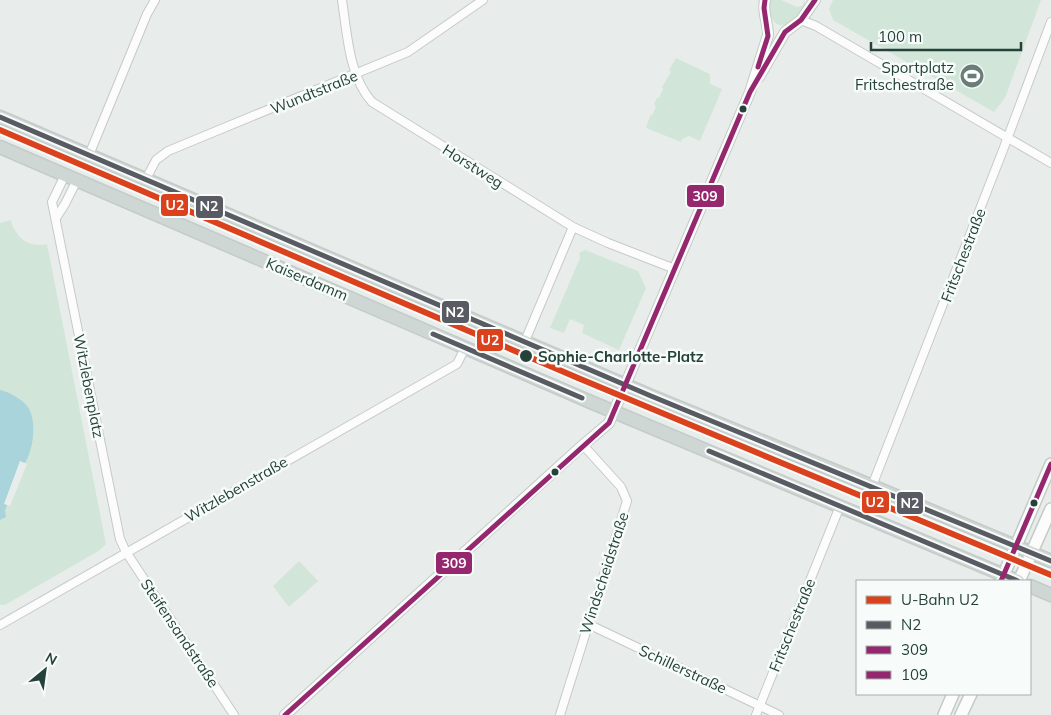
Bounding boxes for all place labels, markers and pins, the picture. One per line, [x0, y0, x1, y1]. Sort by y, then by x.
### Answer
place label: Sportplatz Fritschestraße [855, 58, 954, 94]
sports icon: Sportplatz Fritschestraße [959, 63, 985, 89]
unlabelled marker [738, 104, 748, 114]
place label: Sophie-Charlotte-Platz [538, 347, 704, 366]
marker: Sophie-Charlotte-Platz [518, 348, 534, 364]
unlabelled marker [550, 467, 560, 477]
unlabelled marker [1029, 498, 1039, 508]

